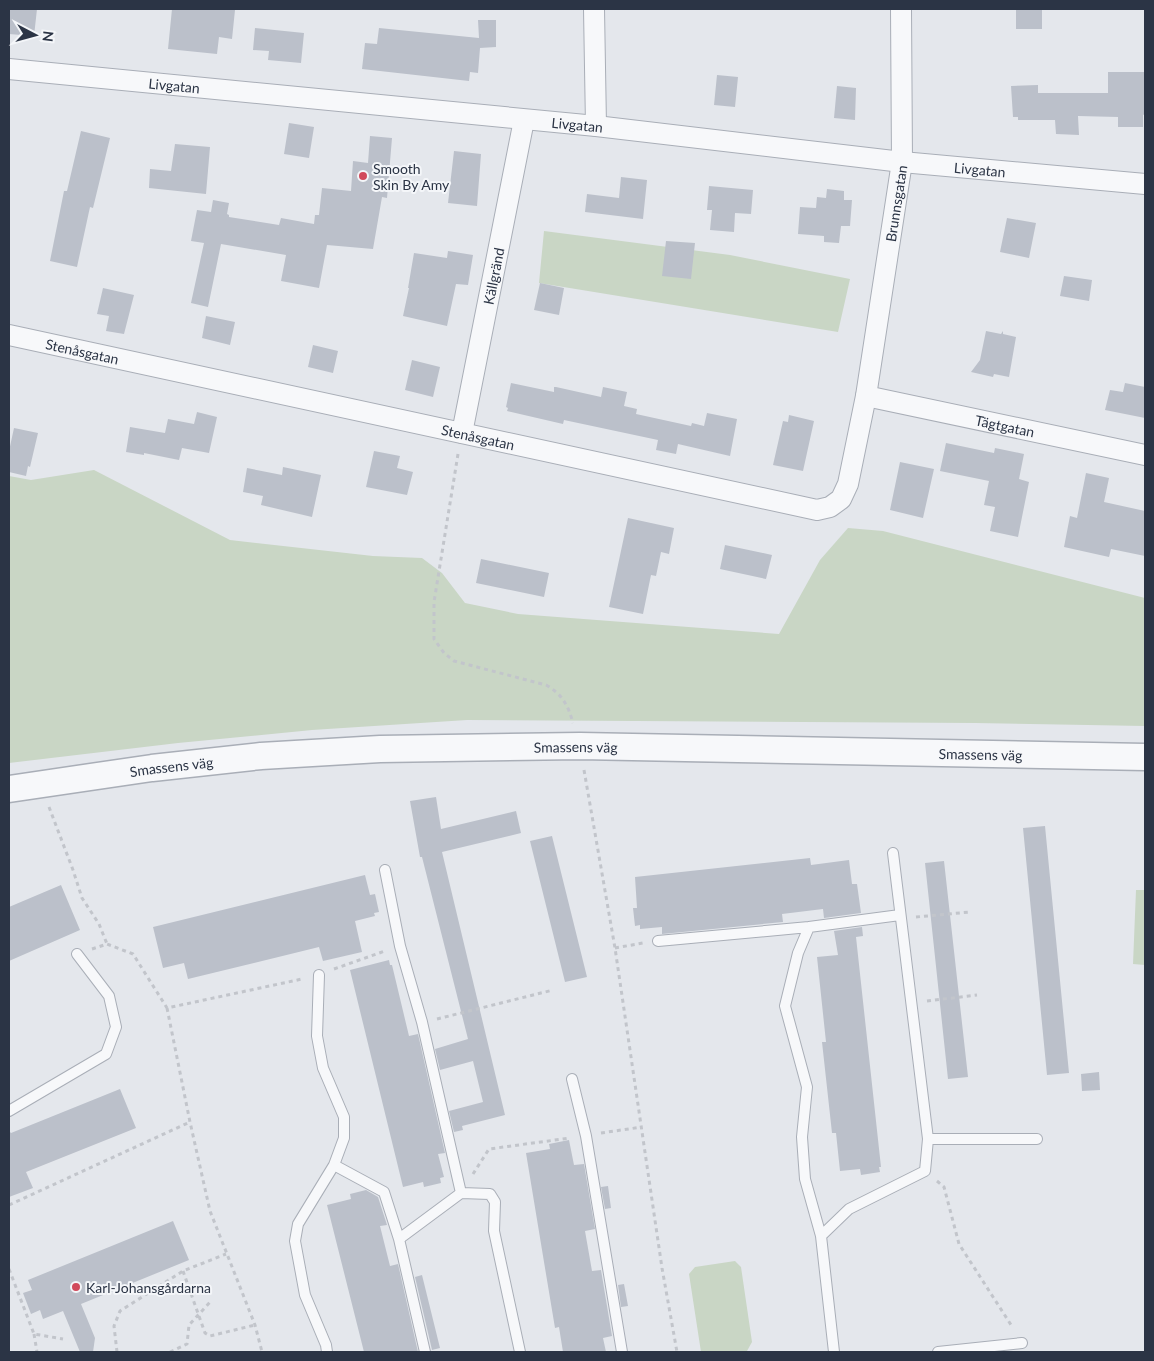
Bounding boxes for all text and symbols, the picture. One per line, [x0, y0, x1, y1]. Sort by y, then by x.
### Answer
north arrow [10, 10, 60, 60]
text: N [39, 30, 57, 43]
street label: Livgatan [148, 74, 201, 96]
street label: Livgatan [551, 113, 604, 135]
street label: Livgatan [953, 158, 1006, 180]
place label: Smooth Skin By Amy [373, 160, 450, 193]
street label: Brunnsgatan [881, 164, 910, 243]
marker: Smooth Skin By Amy [357, 170, 369, 182]
street label: Källgränd [479, 246, 507, 306]
street label: Stenåsgatan [44, 335, 120, 367]
street label: Tägtgatan [974, 411, 1036, 440]
street label: Stenåsgatan [440, 420, 516, 453]
street label: Smassens väg [533, 737, 618, 755]
street label: Smassens väg [938, 744, 1023, 763]
street label: Smassens väg [129, 753, 214, 780]
place label: Karl-Johansgårdarna [86, 1279, 211, 1296]
marker: Karl-Johansgårdarna [70, 1281, 82, 1293]

